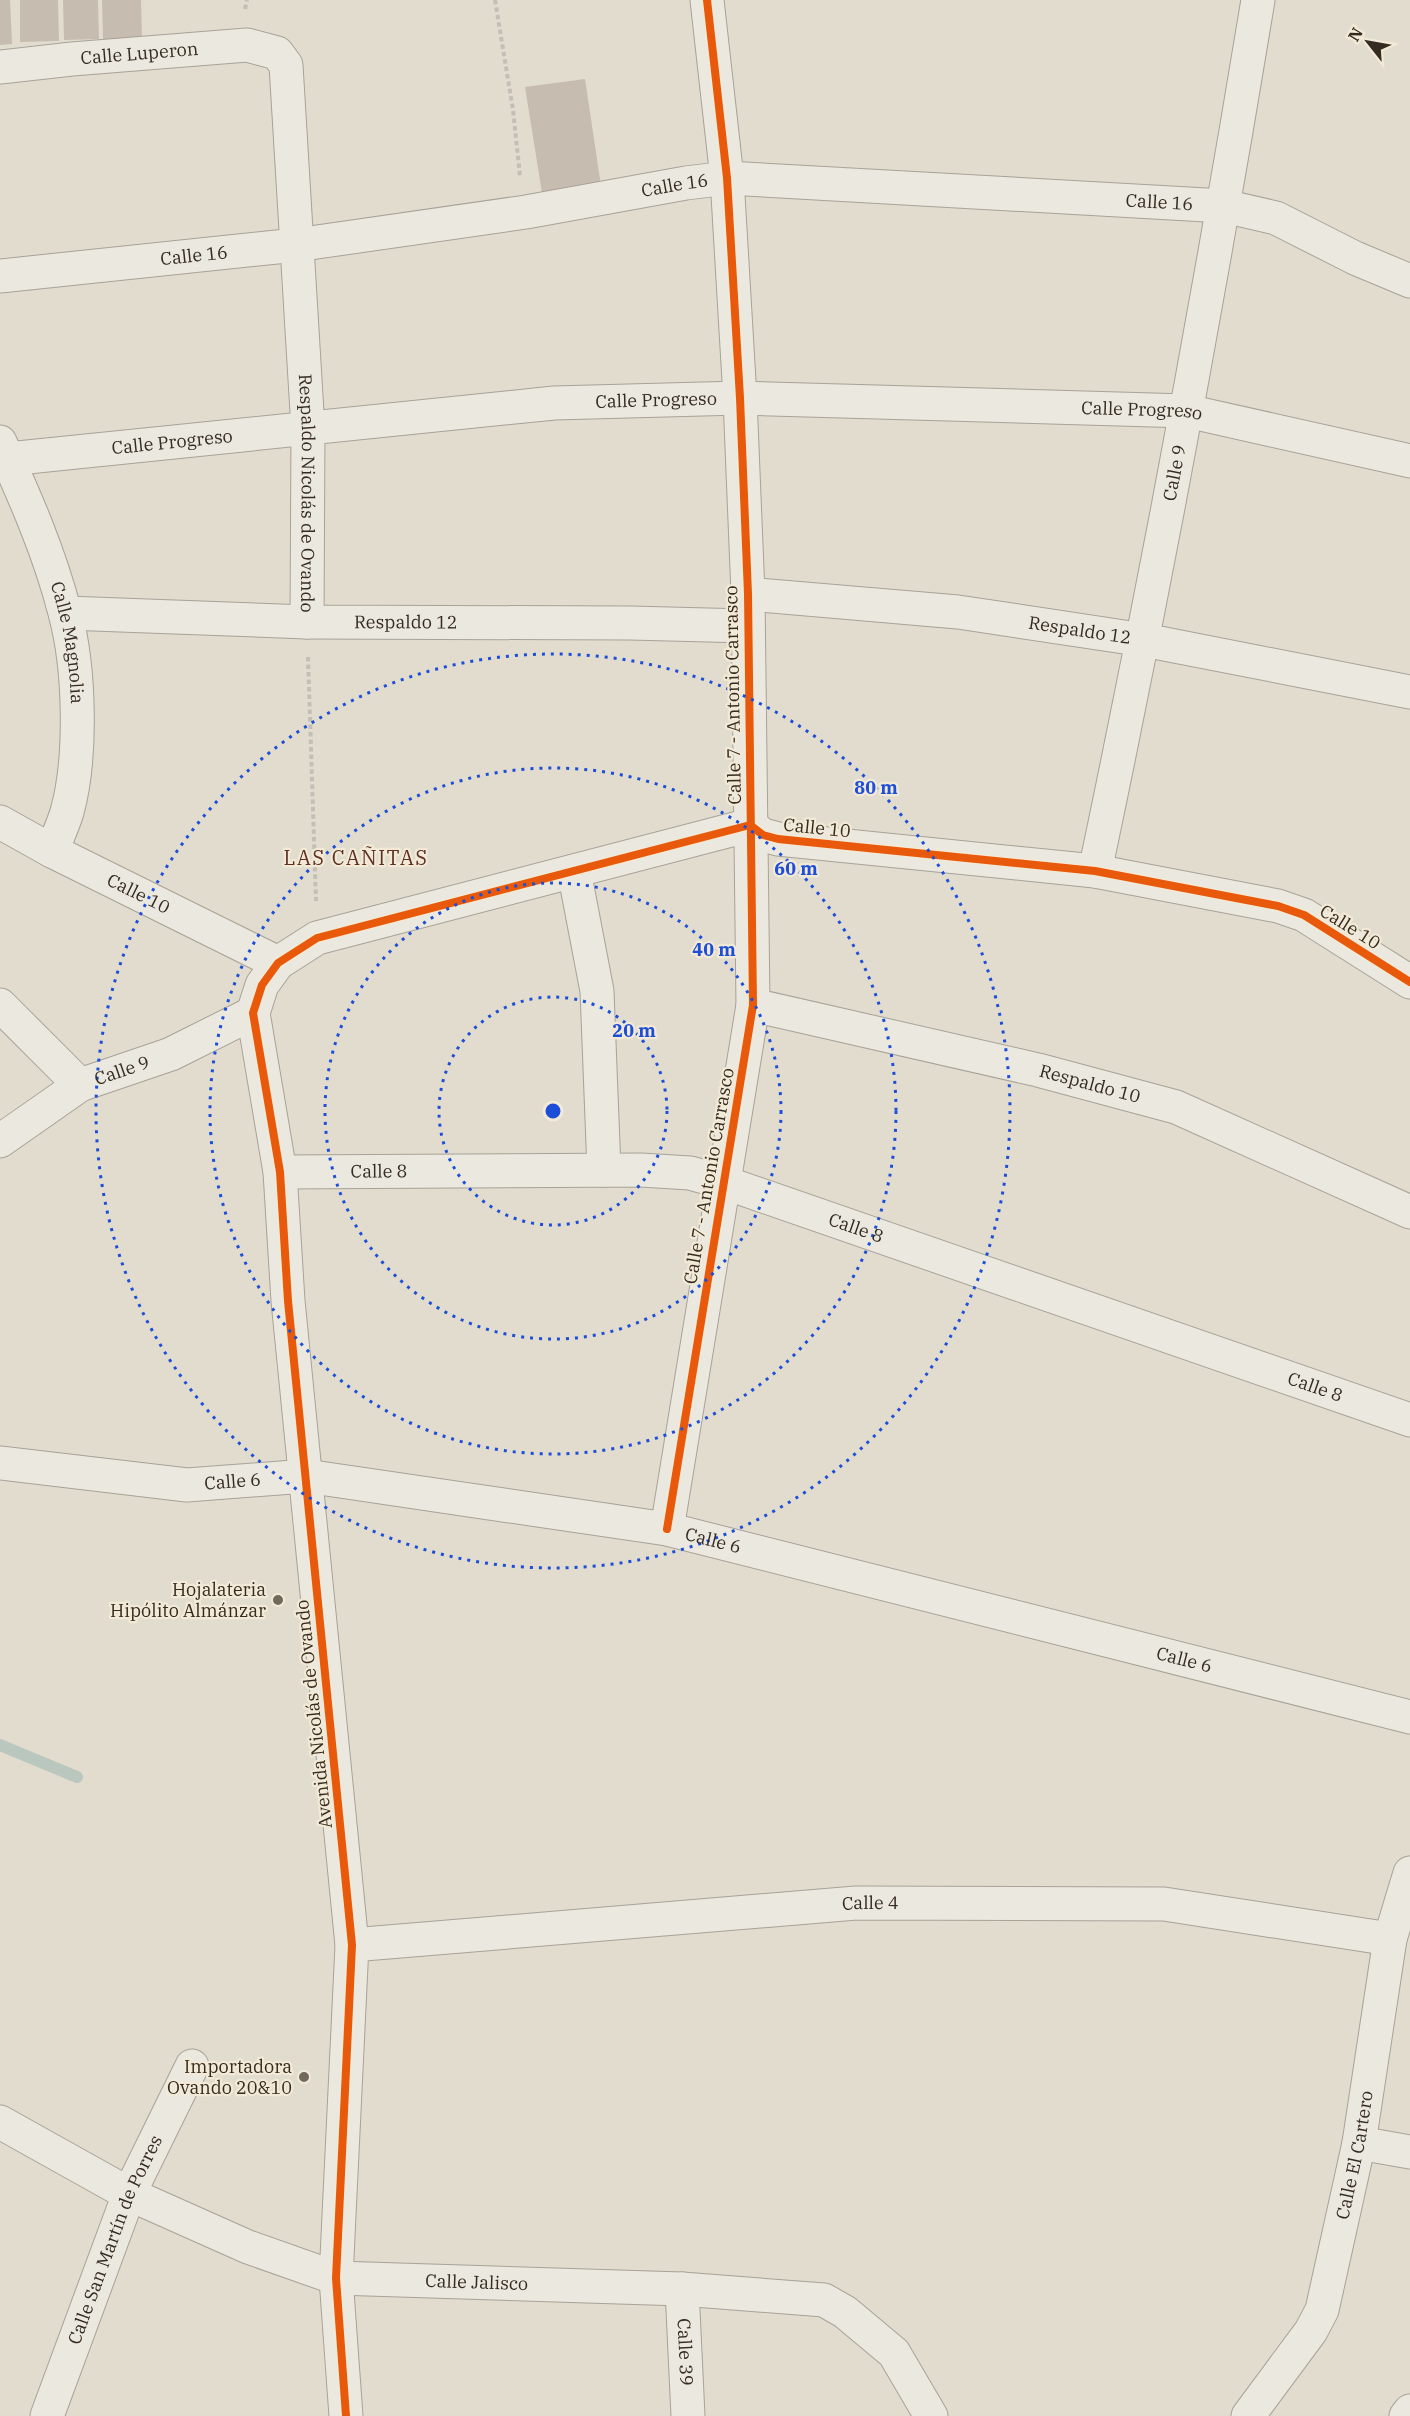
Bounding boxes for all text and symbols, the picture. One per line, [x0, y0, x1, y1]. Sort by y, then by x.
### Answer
north arrow [1338, 12, 1398, 72]
text: N [1343, 24, 1367, 45]
street label: Calle Luperon [79, 37, 199, 69]
street label: Calle 16 [639, 168, 709, 202]
street label: Calle 16 [1125, 188, 1194, 215]
street label: Calle 16 [159, 240, 229, 270]
street label: Respaldo Nicolás de Ovando [294, 373, 320, 613]
street label: Calle Progreso [595, 387, 717, 413]
street label: Calle Progreso [1081, 396, 1205, 425]
street label: Calle Progreso [110, 424, 234, 459]
street label: Calle 9 [1157, 443, 1191, 503]
street label: Calle Magnolia [46, 579, 89, 704]
street label: Calle 7 - Antonio Carrasco [719, 585, 746, 805]
street label: Respaldo 12 [354, 610, 458, 633]
street label: Respaldo 12 [1027, 611, 1133, 649]
text: 80 m [854, 776, 898, 799]
street label: Calle 10 [782, 813, 852, 842]
district label: LAS CAÑITAS [284, 844, 429, 871]
text: 60 m [774, 857, 818, 880]
street label: Calle 10 [103, 868, 174, 919]
street label: Calle 10 [1316, 899, 1385, 954]
text: 40 m [692, 938, 736, 961]
text: 20 m [612, 1019, 656, 1042]
street label: Calle 9 [91, 1050, 152, 1090]
street label: Respaldo 10 [1037, 1059, 1143, 1108]
street label: Calle 7 - Antonio Carrasco [678, 1066, 739, 1286]
centre of rings [543, 1101, 563, 1121]
street label: Calle 8 [351, 1159, 407, 1183]
street label: Calle 8 [826, 1207, 887, 1248]
street label: Calle 8 [1285, 1367, 1346, 1407]
street label: Calle 6 [203, 1467, 262, 1495]
street label: Calle 6 [683, 1522, 744, 1558]
place label: Hojalateria Hipólito Almánzar [110, 1578, 266, 1622]
marker: Hojalateria Hipólito Almánzar [271, 1593, 285, 1607]
street label: Avenida Nicolás de Ovando [290, 1599, 337, 1830]
street label: Calle 6 [1154, 1641, 1215, 1677]
street label: Calle 4 [841, 1891, 899, 1915]
place label: Importadora Ovando 20&10 [167, 2055, 292, 2099]
marker: Importadora Ovando 20&10 [297, 2070, 311, 2084]
street label: Calle El Cartero [1330, 2089, 1378, 2221]
street label: Calle San Martín de Porres [62, 2131, 167, 2347]
street label: Calle Jalisco [425, 2269, 529, 2295]
street label: Calle 39 [672, 2318, 699, 2386]

